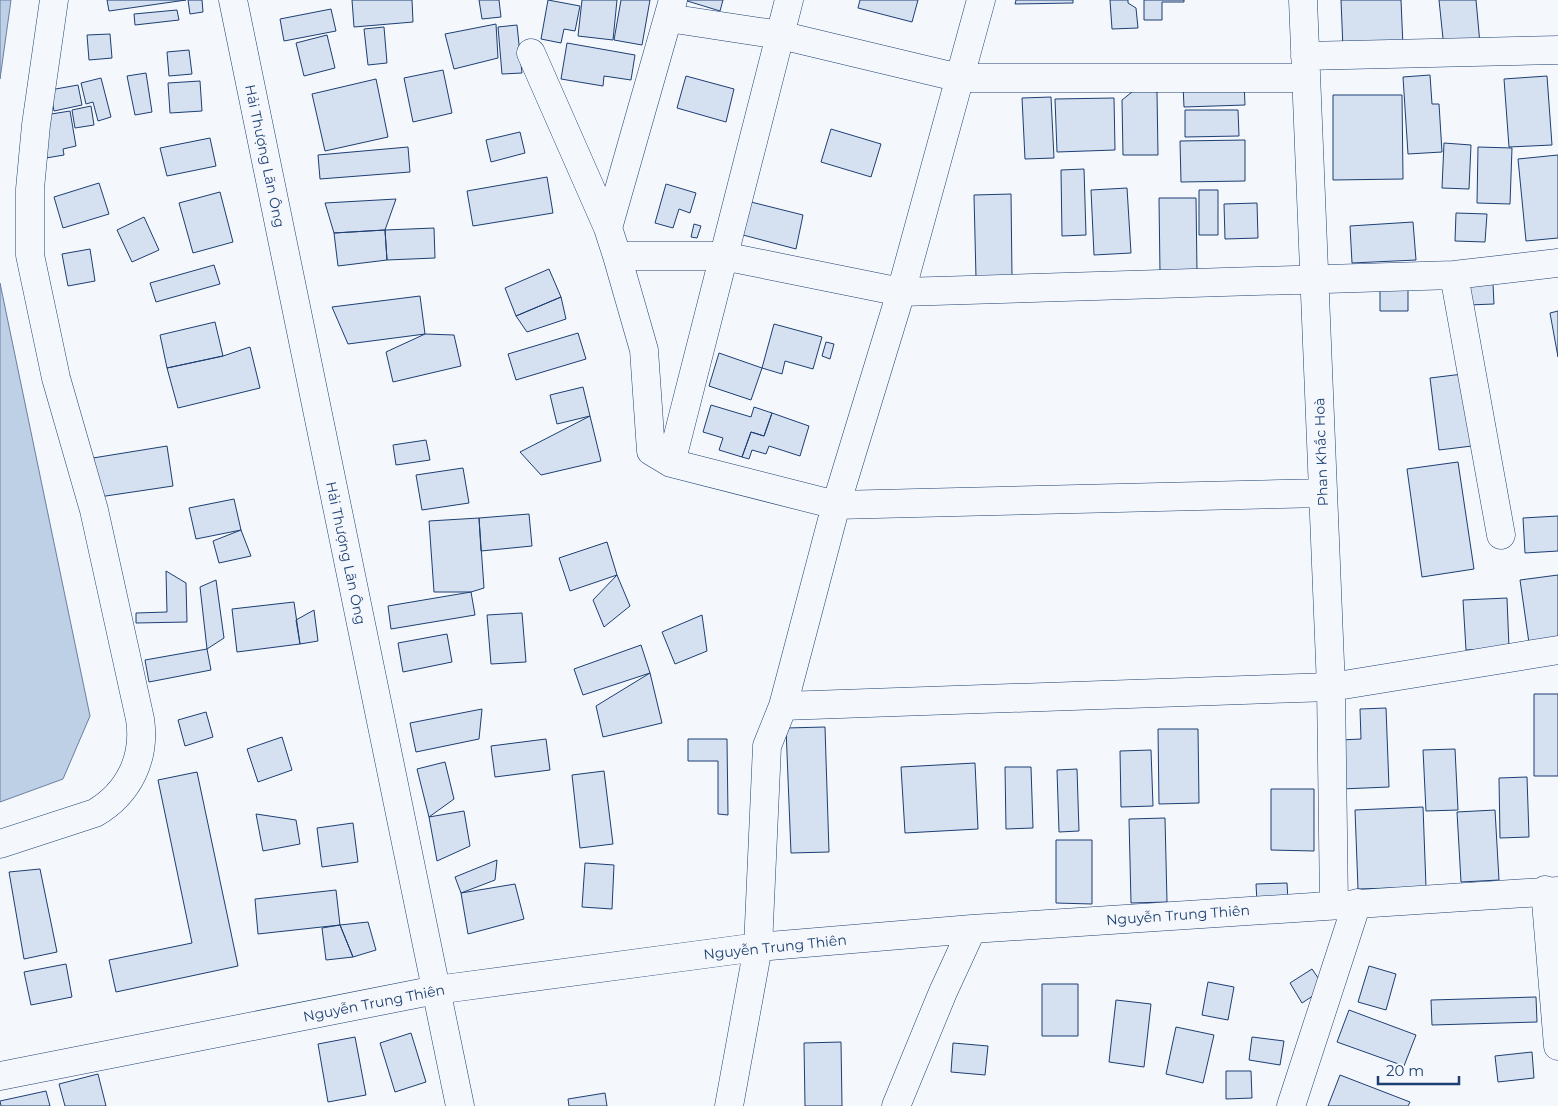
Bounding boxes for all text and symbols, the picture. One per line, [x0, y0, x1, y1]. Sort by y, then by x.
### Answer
street label: Hải Thượng Lãn Ông [241, 83, 289, 229]
street label: Phan Khắc Hoà [1310, 397, 1332, 507]
street label: Hải Thượng Lãn Ông [322, 480, 370, 626]
street label: Nguyễn Trung Thiên [1106, 901, 1250, 929]
street label: Nguyễn Trung Thiên [702, 931, 848, 963]
street label: Nguyễn Trung Thiên [302, 980, 446, 1026]
scale bar [1378, 1054, 1459, 1086]
text: 20 m [1386, 1061, 1424, 1080]

